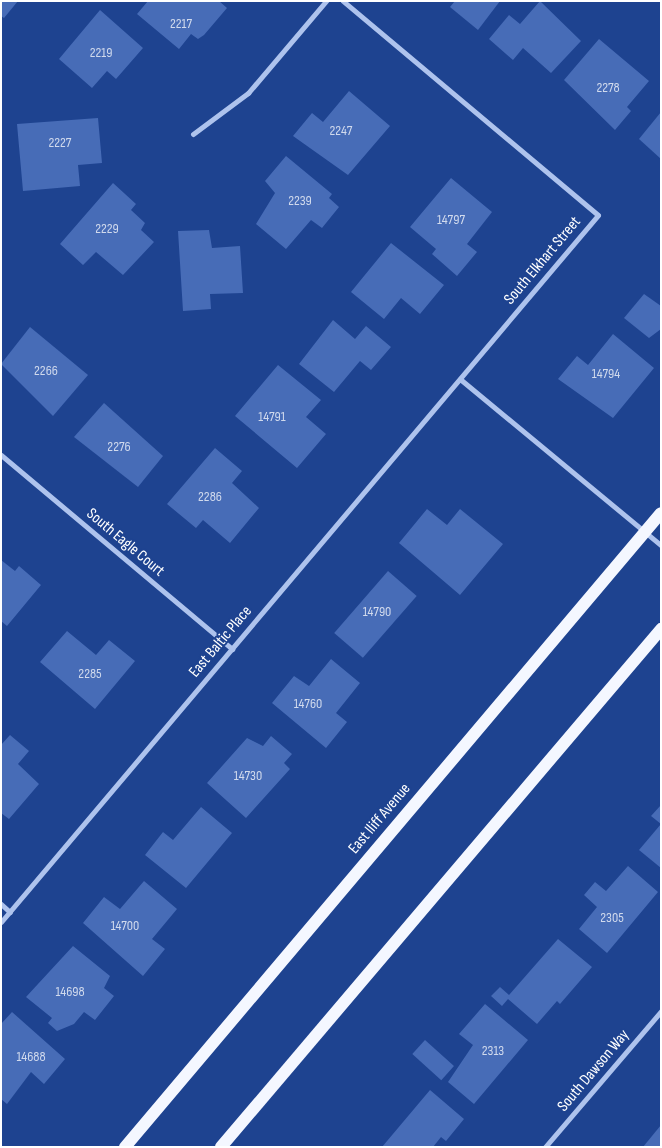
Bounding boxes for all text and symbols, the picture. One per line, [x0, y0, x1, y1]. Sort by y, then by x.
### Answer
house number: 2217 [170, 16, 192, 32]
house number: 2219 [90, 45, 112, 61]
house number: 2278 [596, 80, 620, 96]
house number: 2247 [330, 123, 352, 139]
house number: 2227 [49, 135, 71, 151]
house number: 2239 [288, 193, 312, 209]
house number: 14797 [437, 212, 465, 228]
street label: South Elkhart Street [501, 213, 585, 309]
house number: 2229 [95, 221, 119, 237]
house number: 2266 [34, 363, 58, 379]
house number: 14794 [592, 366, 620, 382]
house number: 14791 [258, 409, 286, 425]
house number: 2276 [107, 439, 131, 455]
house number: 2286 [198, 489, 222, 505]
street label: South Eagle Court [82, 505, 168, 581]
street label: East Baltic Place [186, 602, 256, 682]
house number: 14790 [363, 604, 391, 620]
house number: 2285 [78, 666, 102, 682]
house number: 14760 [294, 696, 322, 712]
house number: 14730 [234, 768, 262, 784]
street label: East Iliff Avenue [345, 780, 415, 858]
house number: 2305 [600, 910, 624, 926]
house number: 14700 [111, 918, 139, 934]
house number: 14698 [55, 984, 85, 1000]
street label: South Dawson Way [554, 1026, 634, 1116]
house number: 2313 [482, 1043, 504, 1059]
house number: 14688 [16, 1049, 46, 1065]

